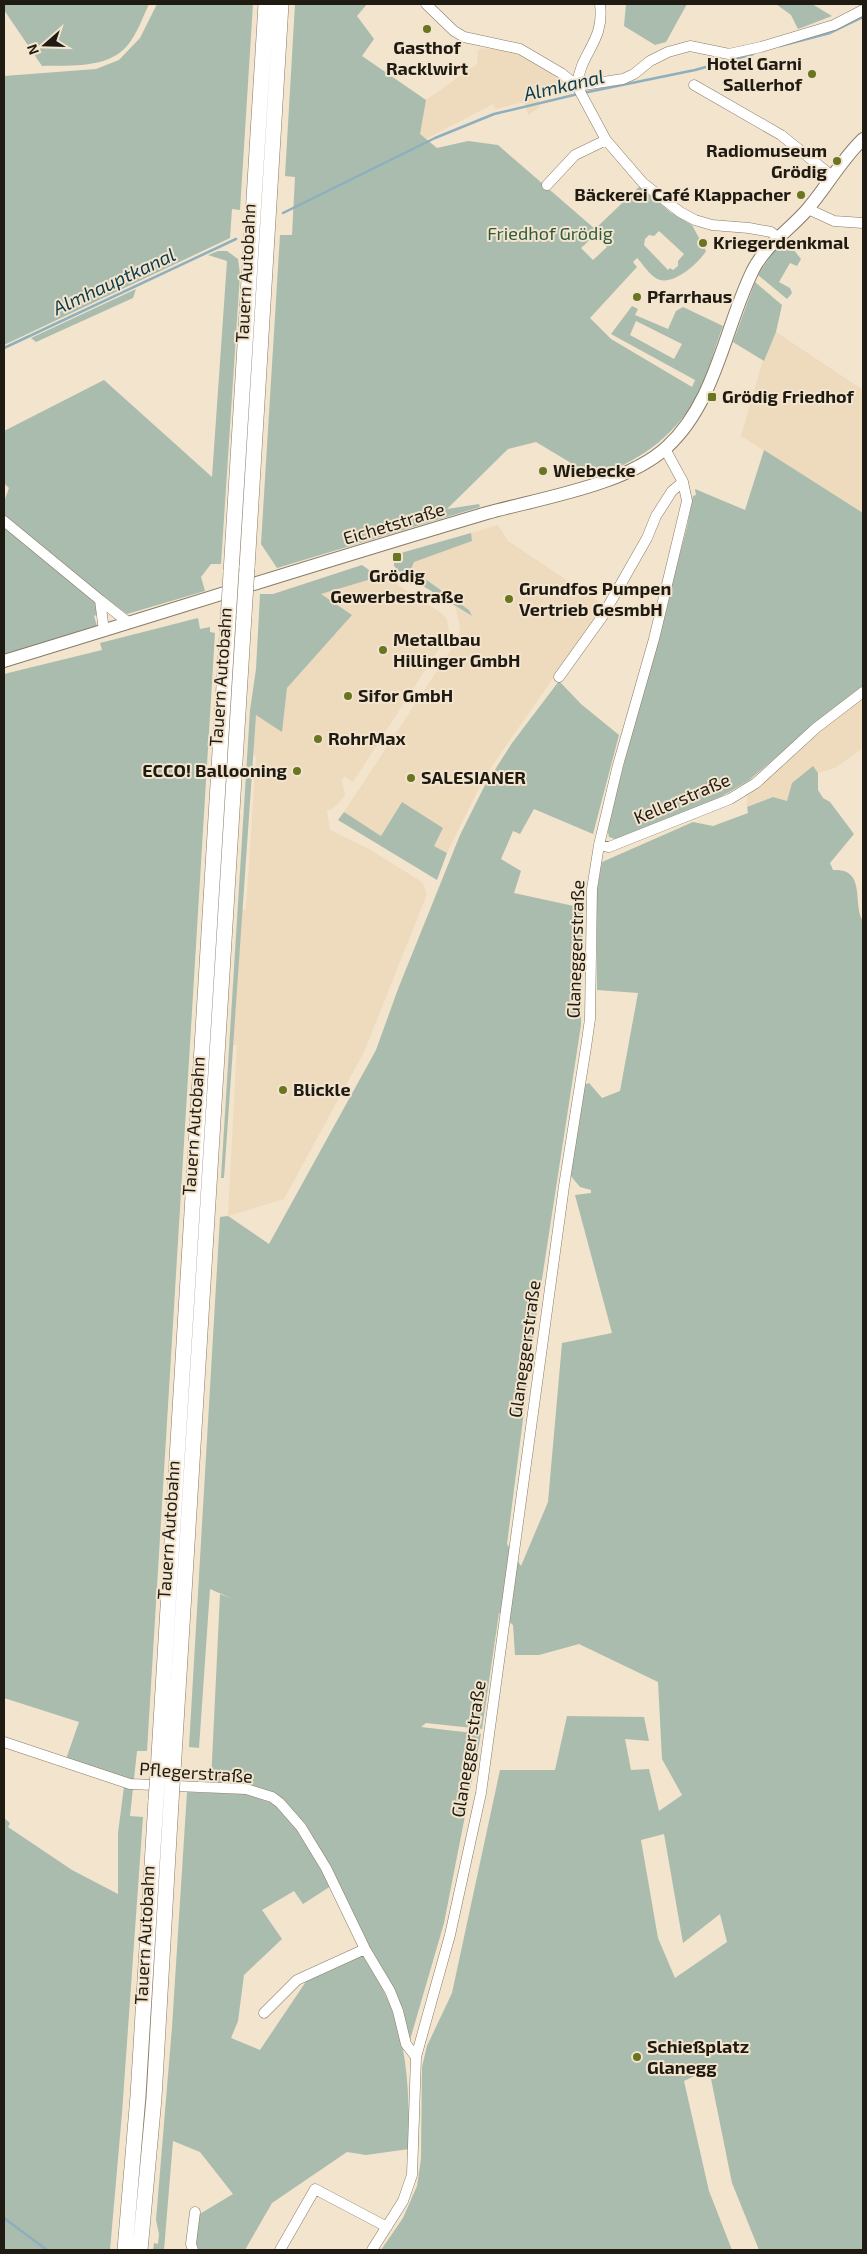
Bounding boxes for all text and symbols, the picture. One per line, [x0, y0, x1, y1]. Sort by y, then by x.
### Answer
north arrow [20, 20, 70, 70]
marker: Gasthof Racklwirt [421, 23, 433, 35]
place label: Gasthof Racklwirt [386, 36, 469, 79]
text: N [23, 42, 42, 57]
place label: Hotel Garni Sallerhof [707, 52, 803, 95]
water label: Almkanal [520, 64, 606, 105]
marker: Hotel Garni Sallerhof [806, 68, 818, 80]
place label: Radiomuseum Grödig [706, 139, 828, 182]
marker: Radiomuseum Grödig [831, 155, 843, 167]
place label: Bäckerei Café Klappacher [574, 183, 791, 205]
marker: Bäckerei Café Klappacher [795, 189, 807, 201]
street label: Tauern Autobahn [230, 203, 260, 343]
park label: Friedhof Grödig [487, 222, 613, 244]
place label: Kriegerdenkmal [713, 231, 849, 253]
marker: Kriegerdenkmal [697, 237, 709, 249]
water label: Almhauptkanal [48, 242, 179, 319]
place label: Pfarrhaus [647, 285, 732, 307]
marker: Pfarrhaus [631, 291, 643, 303]
place label: Grödig Friedhof [722, 385, 855, 407]
marker: Grödig Friedhof [706, 391, 718, 403]
place label: Wiebecke [553, 459, 636, 481]
marker: Wiebecke [537, 465, 549, 477]
street label: Eichetstraße [340, 497, 447, 549]
marker: Grödig Gewerbestraße [391, 551, 403, 563]
place label: Grödig Gewerbestraße [330, 564, 464, 607]
place label: Grundfos Pumpen Vertrieb GesmbH [519, 577, 671, 620]
marker: Grundfos Pumpen Vertrieb GesmbH [503, 593, 515, 605]
street label: Tauern Autobahn [204, 607, 236, 747]
place label: Metallbau Hillinger GmbH [393, 628, 520, 671]
marker: Metallbau Hillinger GmbH [377, 644, 389, 656]
place label: Sifor GmbH [358, 684, 453, 706]
marker: Sifor GmbH [342, 690, 354, 702]
place label: RohrMax [328, 727, 406, 749]
marker: RohrMax [312, 733, 324, 745]
place label: ECCO! Ballooning [142, 759, 288, 781]
marker: ECCO! Ballooning [291, 765, 303, 777]
place label: SALESIANER [421, 766, 526, 788]
street label: Kellerstraße [630, 768, 733, 828]
marker: SALESIANER [405, 772, 417, 784]
street label: Glaneggerstraße [562, 879, 588, 1019]
street label: Tauern Autobahn [177, 1056, 209, 1196]
place label: Blickle [293, 1078, 351, 1100]
marker: Blickle [277, 1084, 289, 1096]
street label: Glaneggerstraße [503, 1279, 545, 1419]
street label: Tauern Autobahn [152, 1460, 184, 1600]
street label: Glaneggerstraße [446, 1679, 490, 1819]
street label: Pflegerstraße [138, 1757, 254, 1787]
street label: Tauern Autobahn [129, 1865, 159, 2005]
place label: Schießplatz Glanegg [647, 2035, 749, 2078]
marker: Schießplatz Glanegg [631, 2051, 643, 2063]

